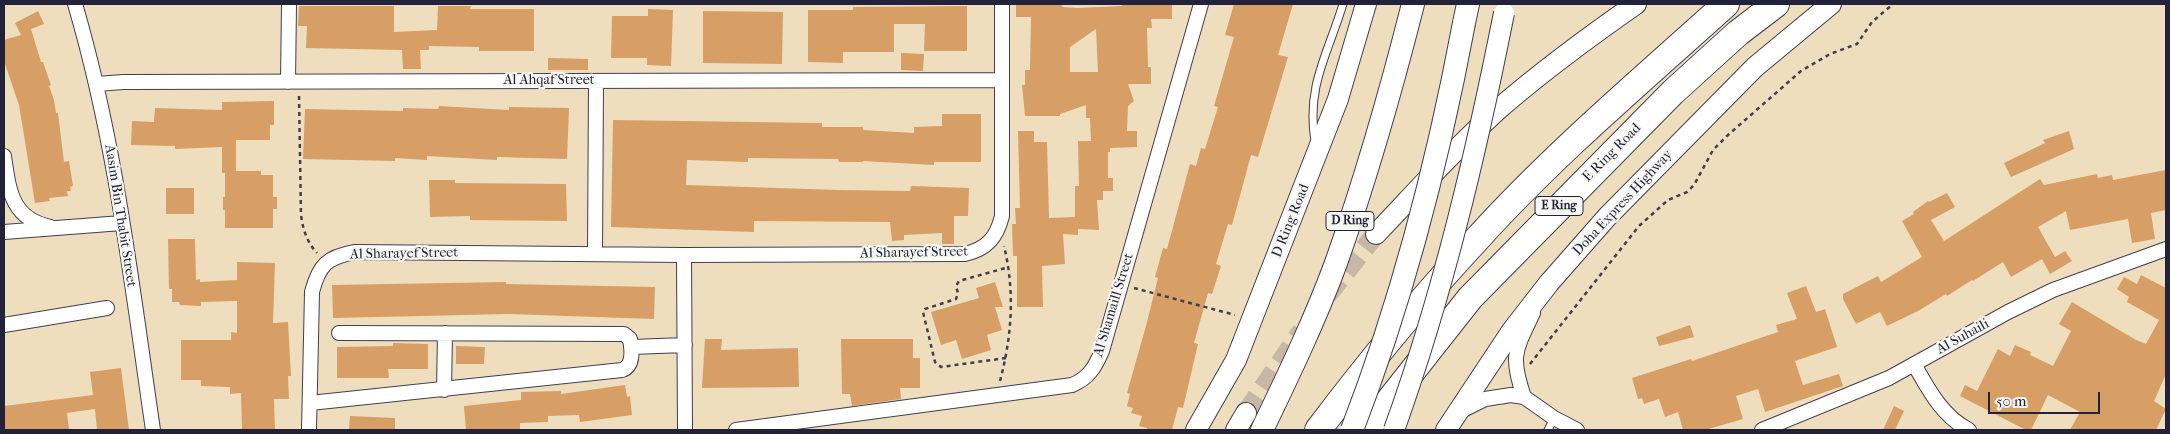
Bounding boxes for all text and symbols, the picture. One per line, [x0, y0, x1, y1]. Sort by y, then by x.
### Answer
street label: Al Ahqaf Street [503, 73, 595, 89]
street label: E Ring Road [1579, 120, 1645, 186]
street label: Aasim Bin Thabit Street [100, 143, 140, 289]
street label: Doha Express Highway [1570, 147, 1676, 259]
street label: D Ring Road [1269, 182, 1313, 260]
road number: E Ring [1535, 197, 1583, 216]
road number: D Ring [1326, 212, 1374, 230]
street label: Al Sharayef Street [860, 244, 968, 262]
street label: Al Sharayef Street [350, 245, 458, 263]
street label: Al Shamaill Street [1090, 251, 1138, 359]
street label: Al Suhaili [1934, 316, 1992, 358]
scale bar [1990, 382, 2102, 414]
text: 50 m [1996, 392, 2026, 410]

